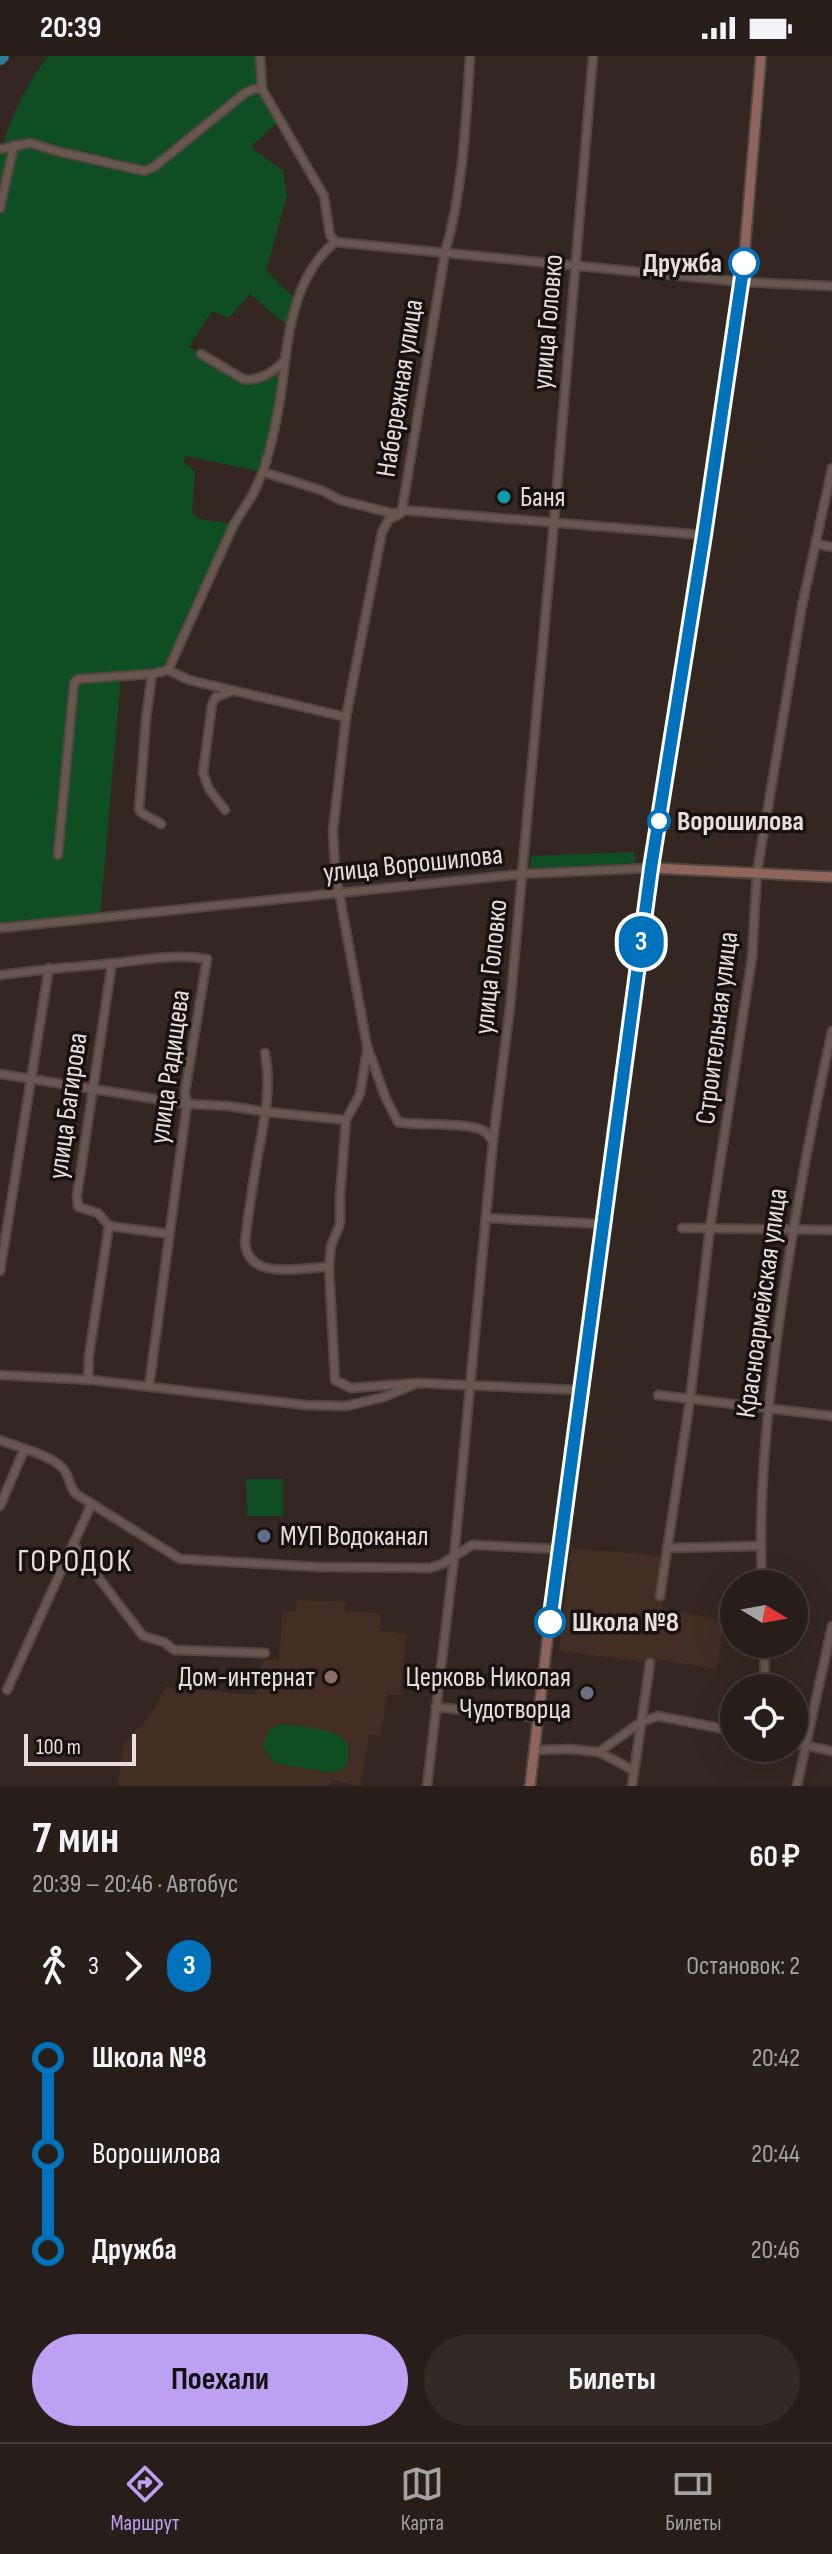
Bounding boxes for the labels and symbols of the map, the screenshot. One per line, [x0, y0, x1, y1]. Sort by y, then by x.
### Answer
place label: Дружба [643, 247, 722, 280]
marker: Дружба [729, 248, 759, 278]
street label: улица Головко [526, 253, 570, 391]
street label: Набережная улица [370, 297, 430, 479]
place label: Баня [520, 481, 566, 514]
marker: Баня [495, 488, 513, 506]
place label: Ворошилова [677, 805, 804, 838]
marker: Ворошилова [648, 810, 670, 832]
street label: улица Ворошилова [322, 838, 504, 890]
street label: улица Головко [468, 898, 514, 1036]
line badge: 3 [615, 916, 667, 968]
street label: Строительная улица [689, 930, 745, 1126]
street label: улица Радищева [143, 988, 197, 1146]
street label: улица Багирова [41, 1031, 95, 1181]
street label: Красноармейская улица [730, 1186, 794, 1420]
place label: МУП Водоканал [280, 1520, 429, 1553]
marker: МУП Водоканал [255, 1527, 273, 1545]
district label: ГОРОДОК [17, 1542, 133, 1581]
north arrow [720, 1570, 808, 1658]
place label: Школа №8 [572, 1606, 679, 1639]
marker: Школа №8 [535, 1607, 565, 1637]
place label: Дом-интернат [178, 1661, 315, 1694]
place label: Церковь Николая Чудотворца [406, 1661, 571, 1726]
marker: Дом-интернат [322, 1668, 340, 1686]
marker: Церковь Николая Чудотворца [578, 1684, 596, 1702]
scale bar [24, 1730, 136, 1766]

